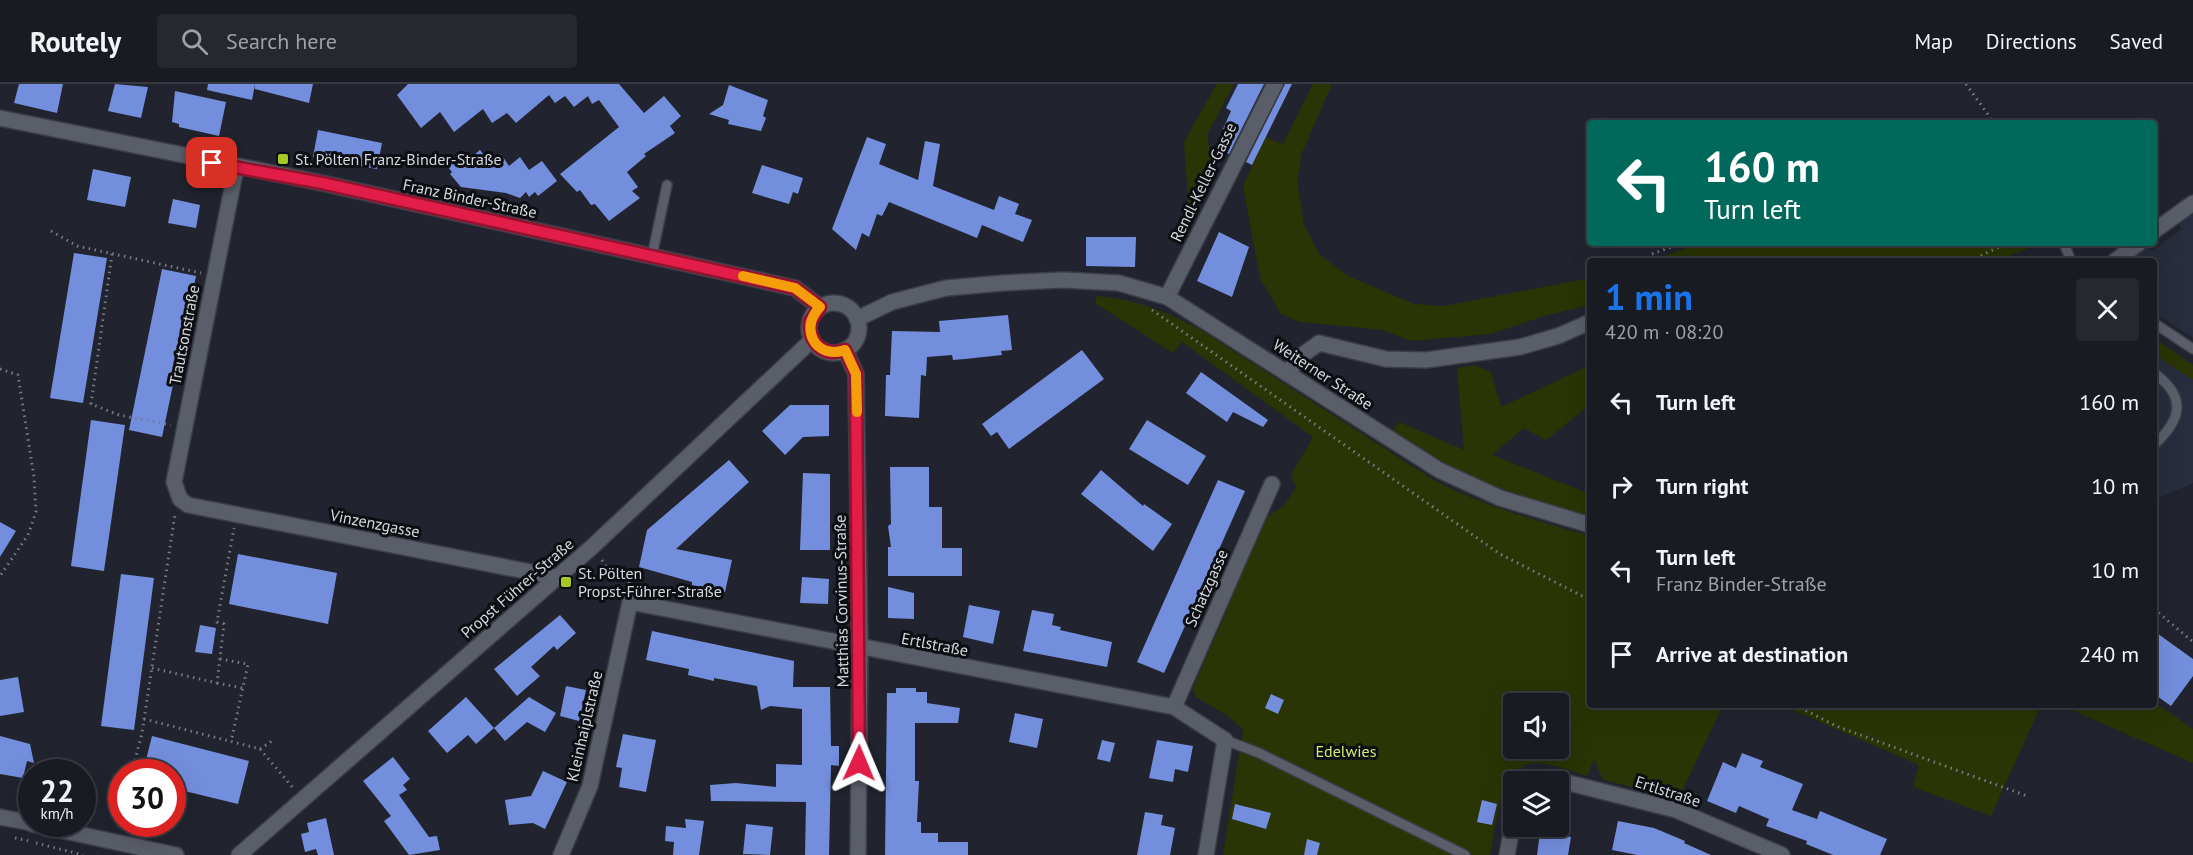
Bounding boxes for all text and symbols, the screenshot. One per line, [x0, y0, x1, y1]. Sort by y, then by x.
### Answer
search box [157, 14, 577, 68]
text: Routely [30, 23, 121, 60]
icon: search [178, 25, 211, 58]
text: Search here [226, 27, 337, 55]
text: Map [1914, 28, 1953, 55]
text: Directions [1986, 28, 2077, 55]
text: Saved [2110, 28, 2163, 55]
street label: Rendl-Keller-Gasse [1166, 119, 1240, 245]
pin [186, 137, 237, 188]
text: 160 m [1704, 139, 1820, 194]
icon: left [1605, 144, 1683, 222]
icon: arrive [195, 146, 228, 179]
place label: St. Pölten Franz-Binder-Straße [295, 149, 502, 169]
marker: St. Pölten Franz-Binder-Straße [276, 152, 290, 166]
street label: Franz Binder-Straße [401, 174, 539, 222]
text: Turn left [1704, 192, 1801, 226]
text: 1 min [1605, 273, 1693, 320]
button: close [2076, 278, 2139, 341]
street label: Trautsonstraße [164, 283, 204, 387]
text: 420 m · 08:20 [1605, 319, 1723, 345]
street label: Weiterner Straße [1269, 334, 1377, 414]
icon: left [1605, 386, 1638, 419]
text: Turn left [1656, 388, 1736, 416]
text: 160 m [2079, 388, 2139, 416]
icon: right [1605, 470, 1638, 503]
text: Turn right [1656, 472, 1748, 500]
text: 10 m [2091, 472, 2139, 500]
street label: Vinzenzgasse [327, 504, 422, 541]
street label: Matthias Corvinus-Straße [829, 514, 853, 688]
street label: Propst Führer-Straße [457, 534, 577, 642]
text: Turn left [1656, 543, 1736, 571]
street label: Schatzgasse [1180, 546, 1232, 630]
icon: left [1605, 554, 1638, 587]
text: 10 m [2091, 556, 2139, 584]
place label: St. Pölten Propst-Führer-Straße [578, 563, 722, 601]
text: Franz Binder-Straße [1656, 571, 1827, 597]
marker: St. Pölten Propst-Führer-Straße [559, 575, 573, 589]
street label: Ertlstraße [900, 628, 970, 660]
icon: arrive [1605, 638, 1638, 671]
text: Arrive at destination [1656, 640, 1848, 668]
text: 240 m [2079, 640, 2139, 668]
street label: Kleinhaiplstraße [562, 669, 606, 783]
map controls [1503, 693, 1569, 837]
button: sound [1503, 693, 1569, 759]
position arrow [827, 731, 891, 795]
park label: Edelwies [1316, 741, 1377, 761]
speed limit sign: 30 [108, 759, 186, 837]
text: 22 [40, 771, 74, 810]
button: layers [1503, 771, 1569, 837]
street label: Ertlstraße [1633, 771, 1703, 811]
text: km/h [41, 804, 73, 823]

